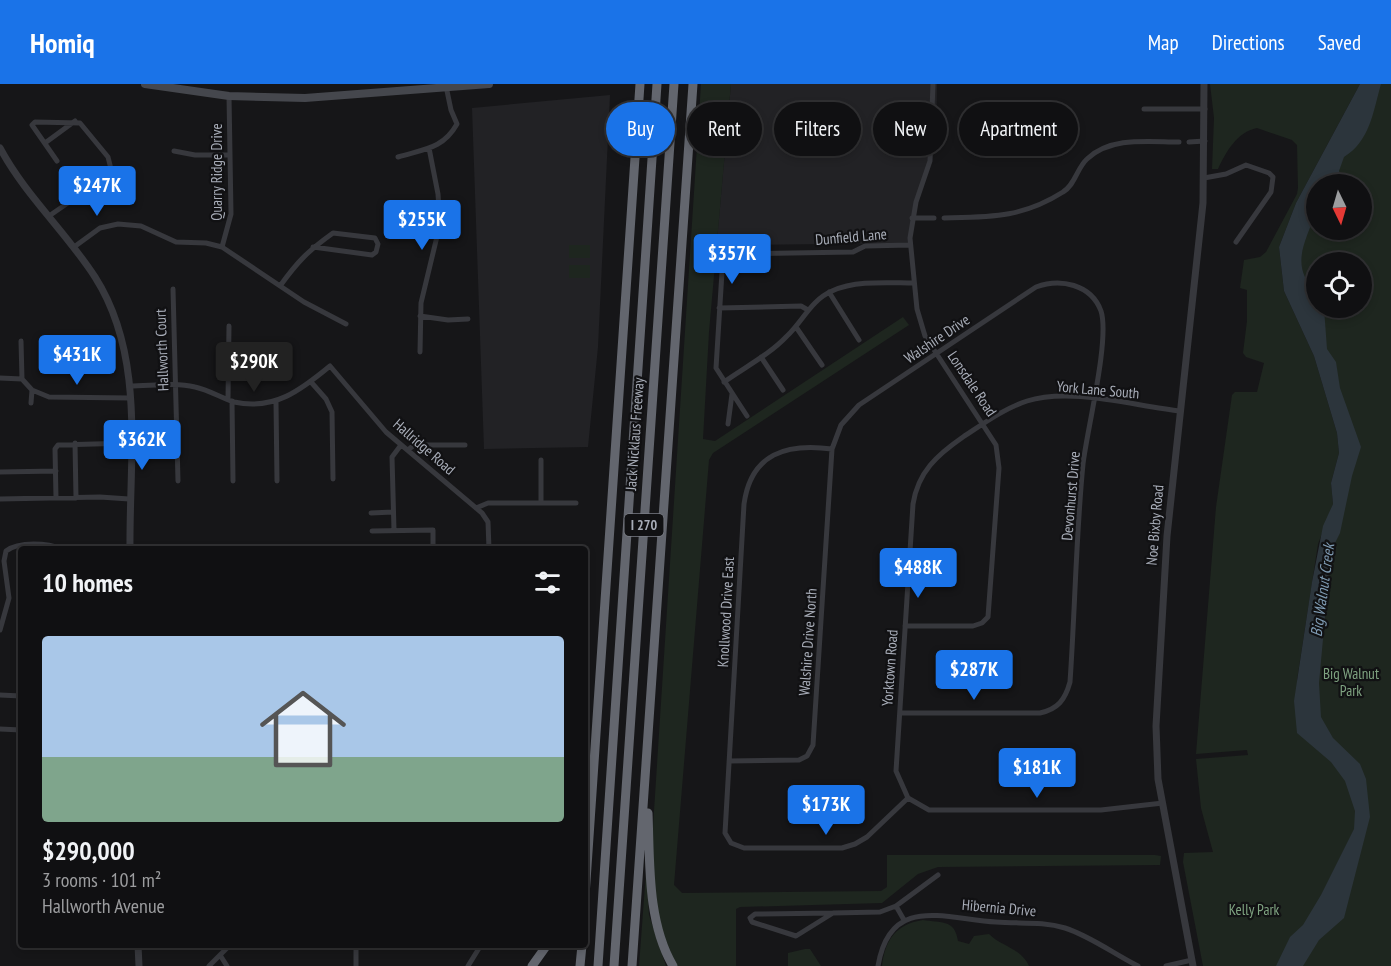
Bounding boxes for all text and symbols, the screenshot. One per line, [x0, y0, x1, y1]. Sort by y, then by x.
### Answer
text: Homiq [30, 24, 95, 61]
text: Map [1148, 29, 1179, 56]
text: Directions [1212, 29, 1285, 56]
text: Saved [1318, 29, 1361, 56]
chip: Buy [606, 102, 675, 156]
chip: Rent [687, 102, 762, 156]
chip: Filters [774, 102, 861, 156]
chip: New [873, 102, 947, 156]
chip: Apartment [959, 102, 1078, 156]
street label: Quarry Ridge Drive [207, 123, 226, 221]
pin: $247K [55, 166, 139, 217]
text: $247K [73, 172, 121, 198]
north arrow [1306, 174, 1372, 240]
map controls [1306, 174, 1372, 318]
pin: $255K [380, 200, 464, 251]
text: $255K [398, 206, 446, 232]
street label: Dunfield Lane [814, 224, 887, 249]
pin: $357K [690, 234, 774, 285]
text: $357K [708, 240, 756, 266]
button: locate [1306, 252, 1372, 318]
street label: Hallworth Court [151, 308, 172, 392]
street label: Walshire Drive [900, 310, 973, 367]
pin: $431K [35, 335, 119, 386]
text: $431K [53, 341, 101, 367]
pin: $290K [212, 342, 296, 393]
street label: Lonsdale Road [944, 347, 1001, 420]
text: $290K [230, 348, 278, 374]
street label: Jack Nicklaus Freeway [621, 376, 648, 492]
street label: York Lane South [1056, 376, 1140, 403]
street label: Hallridge Road [389, 414, 459, 479]
pin: $362K [100, 420, 184, 471]
text: $362K [118, 426, 166, 452]
street label: Devonhurst Drive [1057, 451, 1084, 541]
street label: Noe Bixby Road [1142, 484, 1167, 566]
road number: I 270 [624, 514, 664, 536]
water label: Big Walnut Creek [1306, 540, 1339, 638]
pin: $488K [876, 548, 960, 599]
text: $488K [894, 554, 942, 580]
street label: Knollwood Drive East [713, 556, 738, 668]
text: 10 homes [42, 566, 133, 599]
icon: filters [531, 566, 564, 599]
street label: Walshire Drive North [794, 588, 821, 696]
street label: Yorktown Road [877, 629, 902, 707]
pin: $287K [932, 650, 1016, 701]
text: $287K [950, 656, 998, 682]
park label: Big Walnut Park [1323, 664, 1379, 700]
icon: home [249, 675, 357, 783]
pin: $181K [995, 748, 1079, 799]
text: $181K [1013, 754, 1061, 780]
pin: $173K [784, 785, 868, 836]
text: $173K [802, 791, 850, 817]
text: $290,000 [42, 834, 135, 867]
text: 3 rooms · 101 m² [42, 867, 161, 893]
text: Hallworth Avenue [42, 893, 165, 919]
street label: Hibernia Drive [961, 895, 1037, 920]
park label: Kelly Park [1229, 900, 1280, 919]

